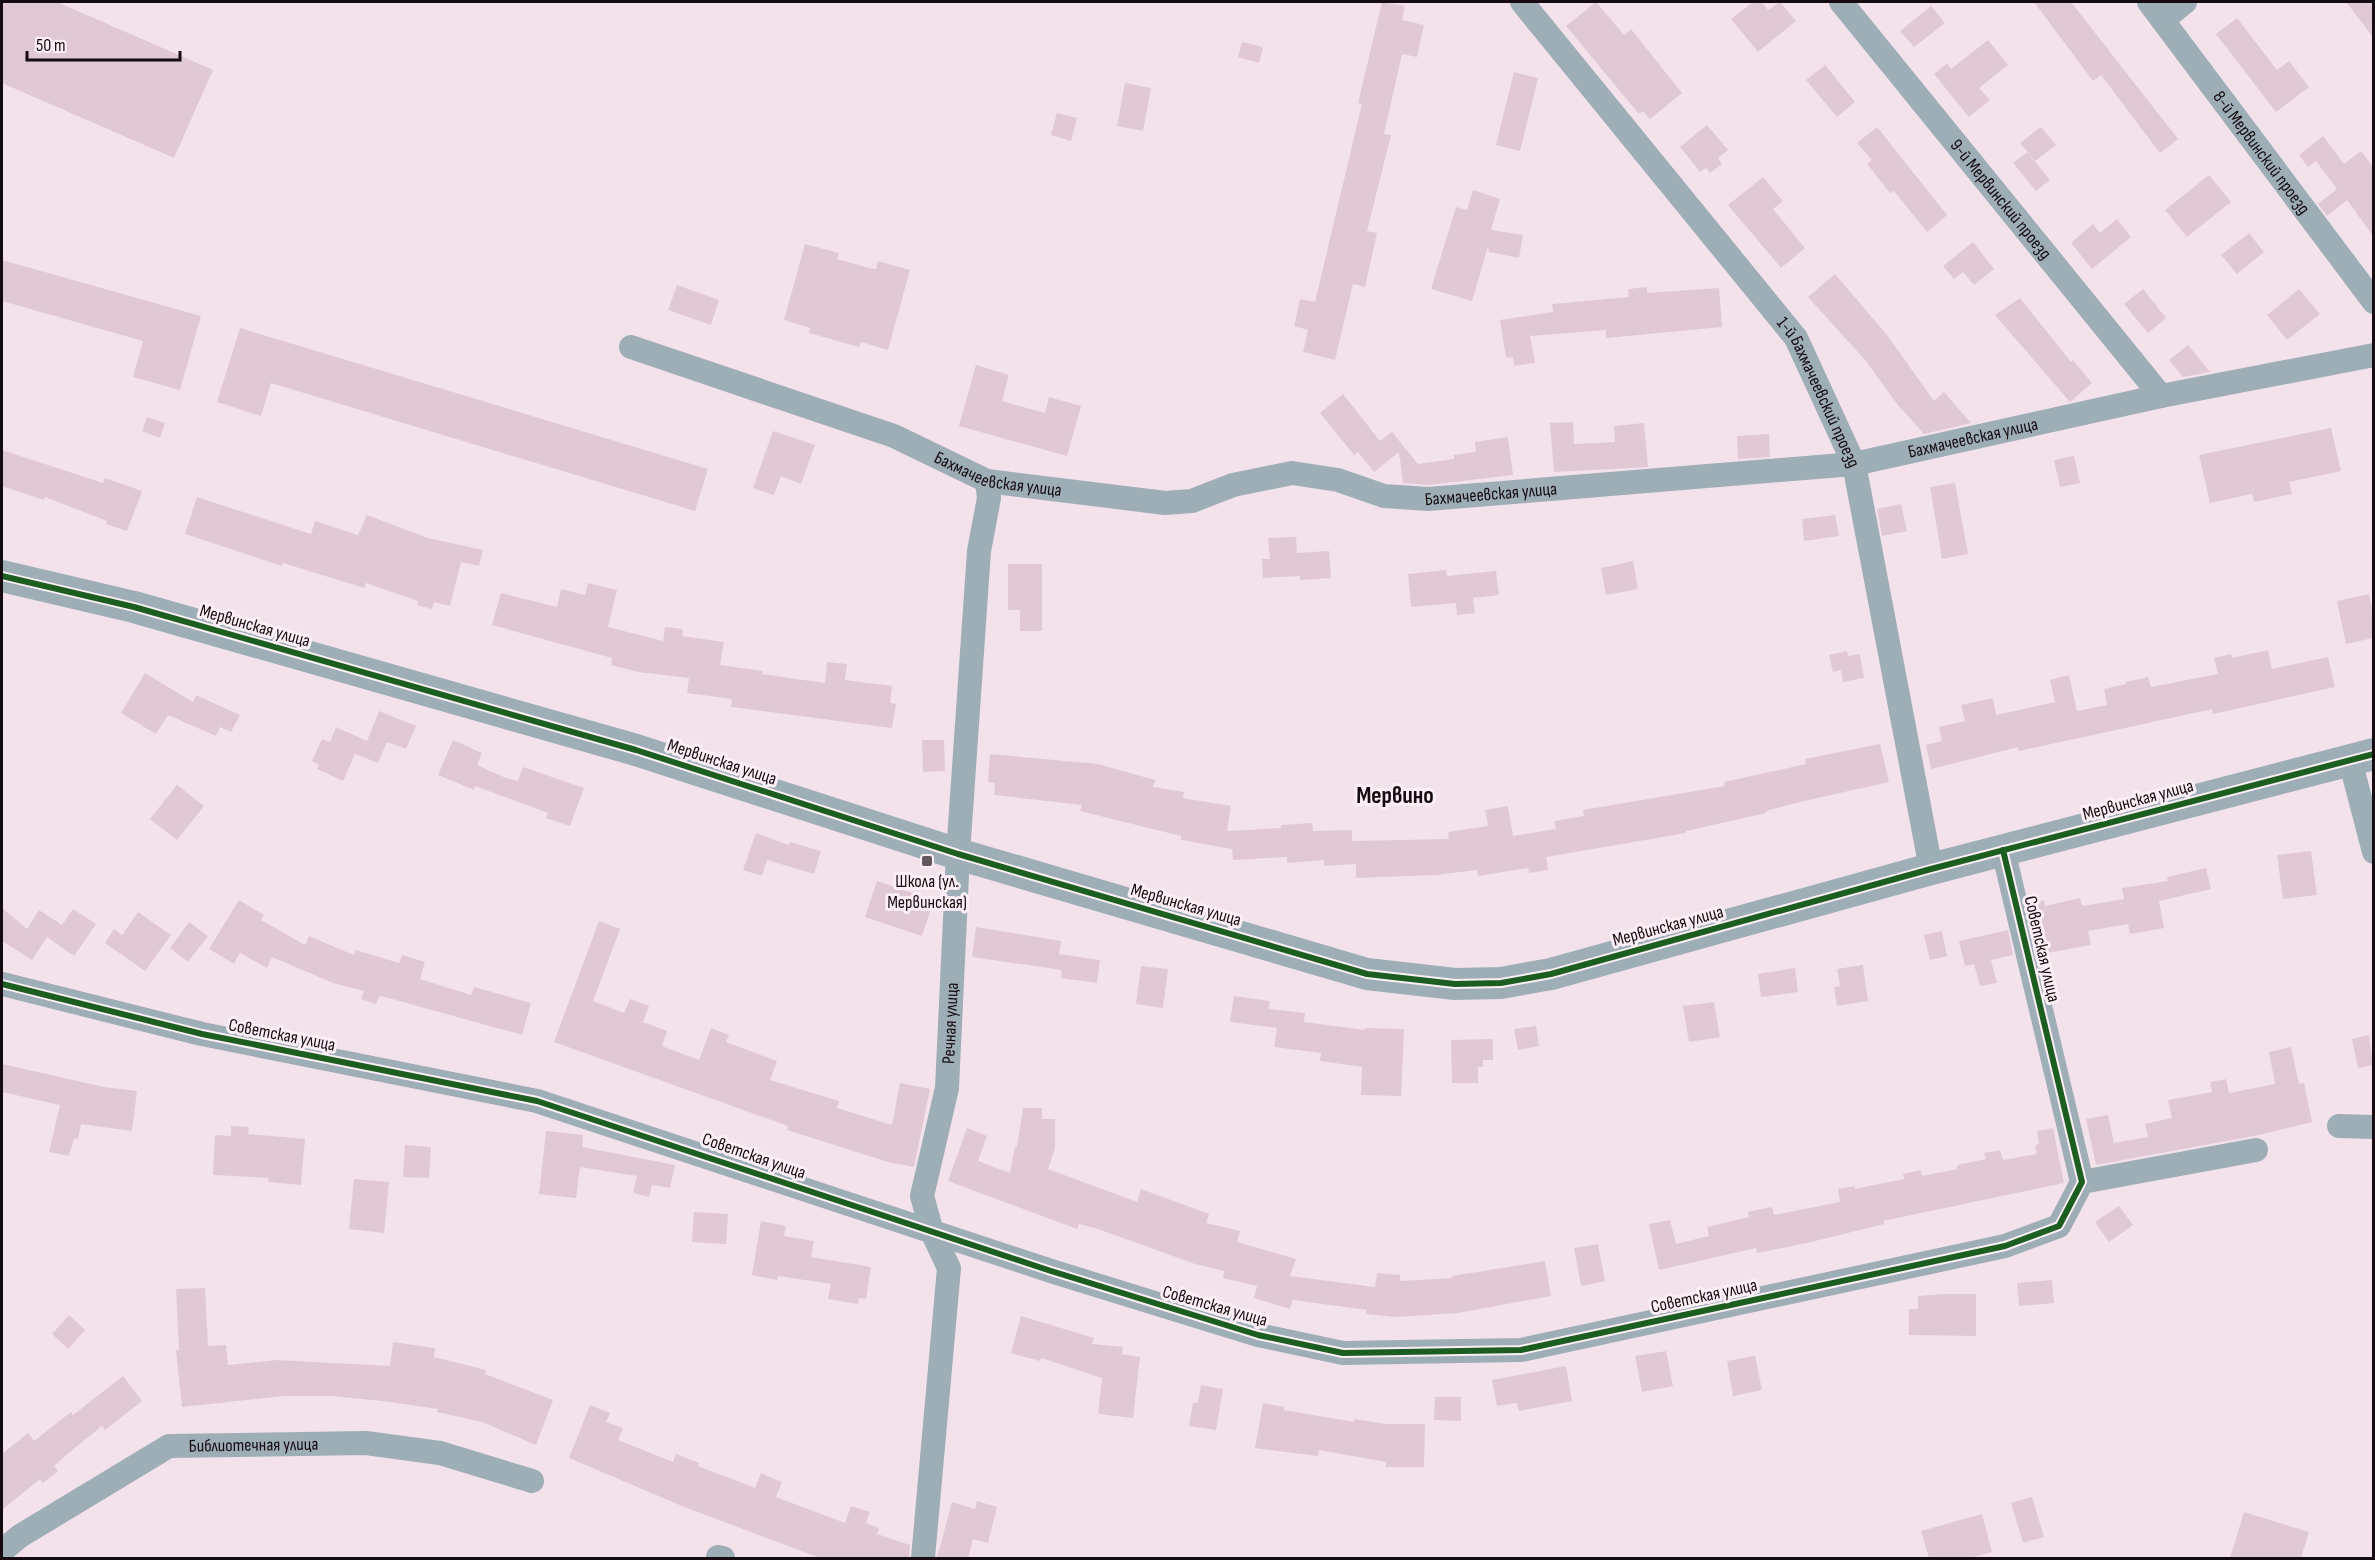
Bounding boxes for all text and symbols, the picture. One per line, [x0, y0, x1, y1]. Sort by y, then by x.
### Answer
scale bar [27, 24, 180, 62]
text: 50 m [36, 35, 66, 56]
street label: 8-й Мервинский проезд [2209, 87, 2315, 218]
street label: 9-й Мервинский проезд [1946, 135, 2056, 264]
street label: 1-й Бахмачеевский проезд [1772, 312, 1865, 471]
street label: Бахмачеевская улица [1906, 413, 2040, 462]
street label: Бахмачеевская улица [931, 447, 1063, 501]
street label: Бахмачеевская улица [1424, 478, 1558, 510]
street label: Мервинская улица [197, 600, 313, 652]
street label: Мервинская улица [665, 734, 779, 790]
street label: Мервинская улица [2080, 775, 2196, 825]
district label: Мервино [1356, 781, 1434, 810]
marker: Школа (ул. Мервинская) [920, 854, 934, 868]
place label: Школа (ул. Мервинская) [887, 871, 967, 913]
street label: Мервинская улица [1128, 879, 1244, 931]
street label: Советская улица [2020, 894, 2064, 1004]
street label: Мервинская улица [1610, 901, 1726, 951]
street label: Речная улица [938, 982, 962, 1065]
street label: Советская улица [227, 1014, 337, 1056]
street label: Советская улица [699, 1128, 809, 1184]
street label: Советская улица [1649, 1274, 1759, 1318]
street label: Советская улица [1160, 1281, 1270, 1331]
street label: Библиотечная улица [188, 1433, 319, 1456]

